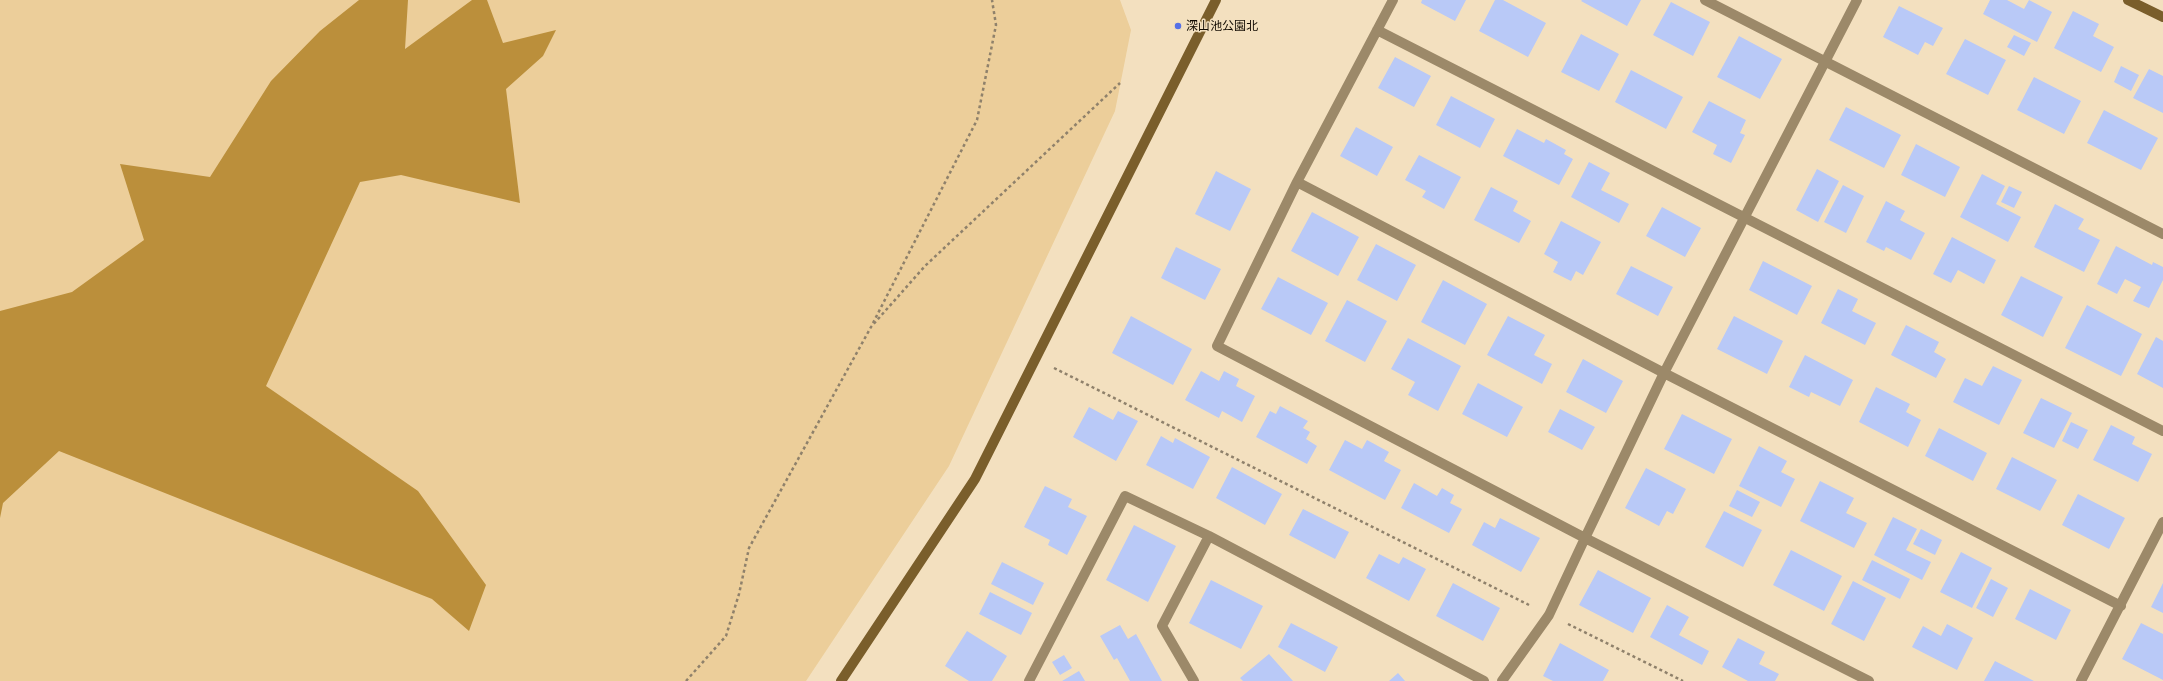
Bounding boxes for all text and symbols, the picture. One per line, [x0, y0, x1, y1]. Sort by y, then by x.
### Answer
place label: 深山池公園北 [1186, 19, 1258, 33]
marker: 深山池公園北 [1173, 21, 1183, 31]

